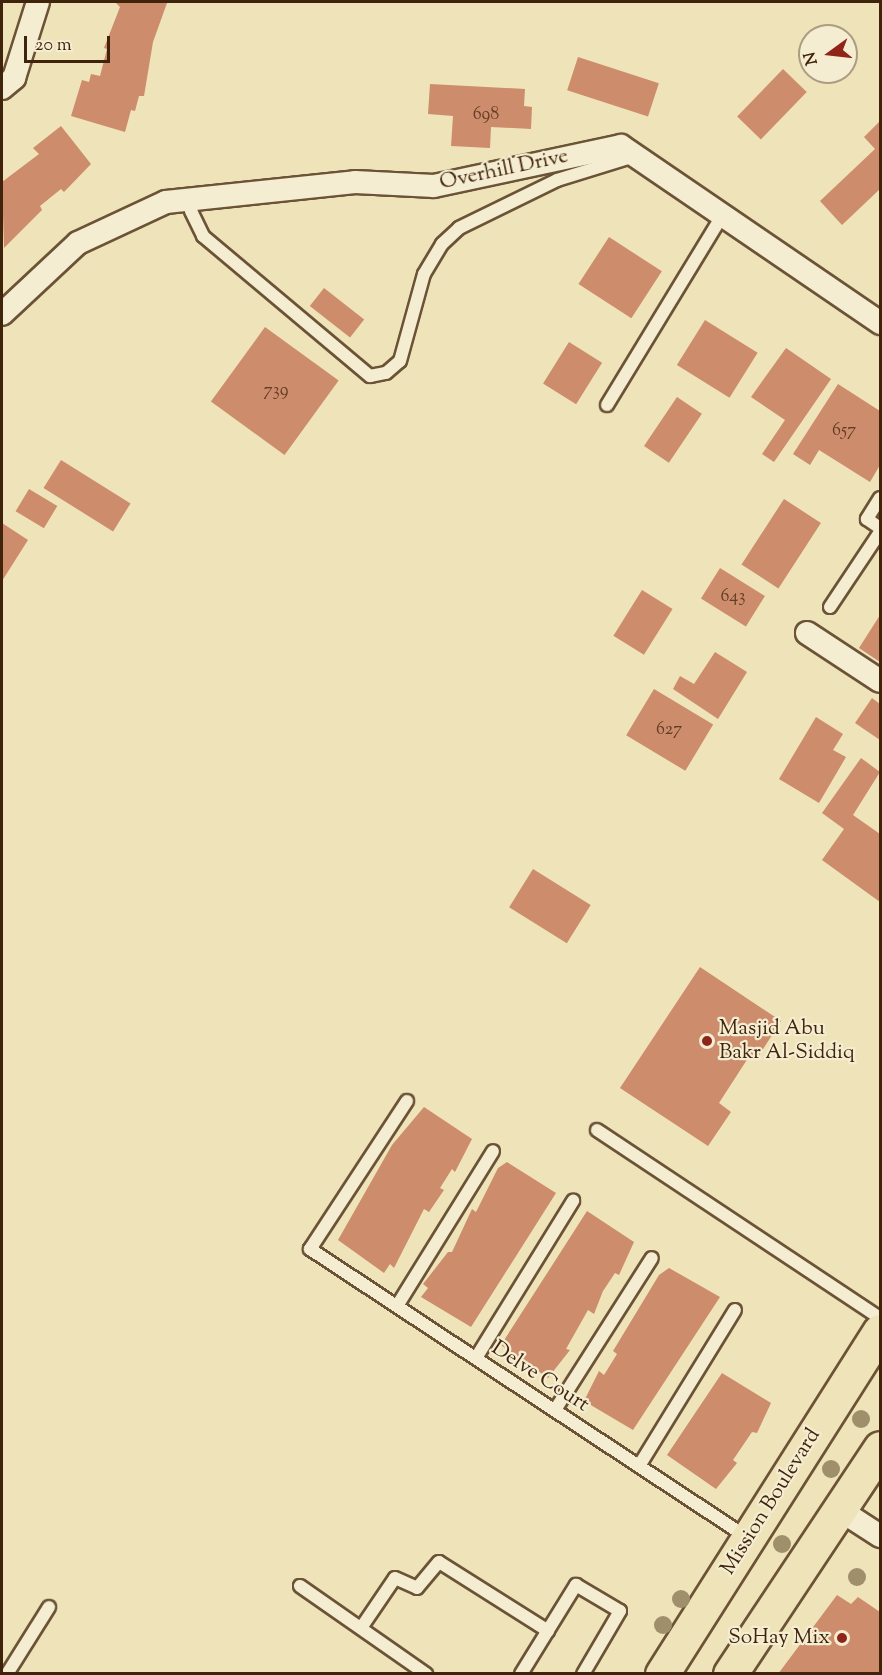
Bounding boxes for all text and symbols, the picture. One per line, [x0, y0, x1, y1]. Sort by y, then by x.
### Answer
scale bar [27, 24, 112, 62]
north arrow [798, 24, 858, 84]
text: 20 m [35, 33, 72, 59]
text: N [799, 49, 825, 67]
house number: 698 [473, 104, 499, 126]
street label: Overhill Drive [437, 144, 571, 196]
house number: 739 [264, 380, 288, 402]
house number: 657 [832, 420, 856, 442]
house number: 643 [721, 586, 745, 608]
house number: 627 [656, 719, 682, 741]
place label: Masjid Abu Bakr Al-Siddiq [719, 1016, 855, 1066]
marker: Masjid Abu Bakr Al-Siddiq [700, 1034, 714, 1048]
street label: Delve Court [486, 1336, 594, 1418]
street label: Mission Boulevard [716, 1424, 826, 1580]
place label: SoHay Mix [728, 1625, 830, 1651]
marker: SoHay Mix [835, 1631, 849, 1645]

